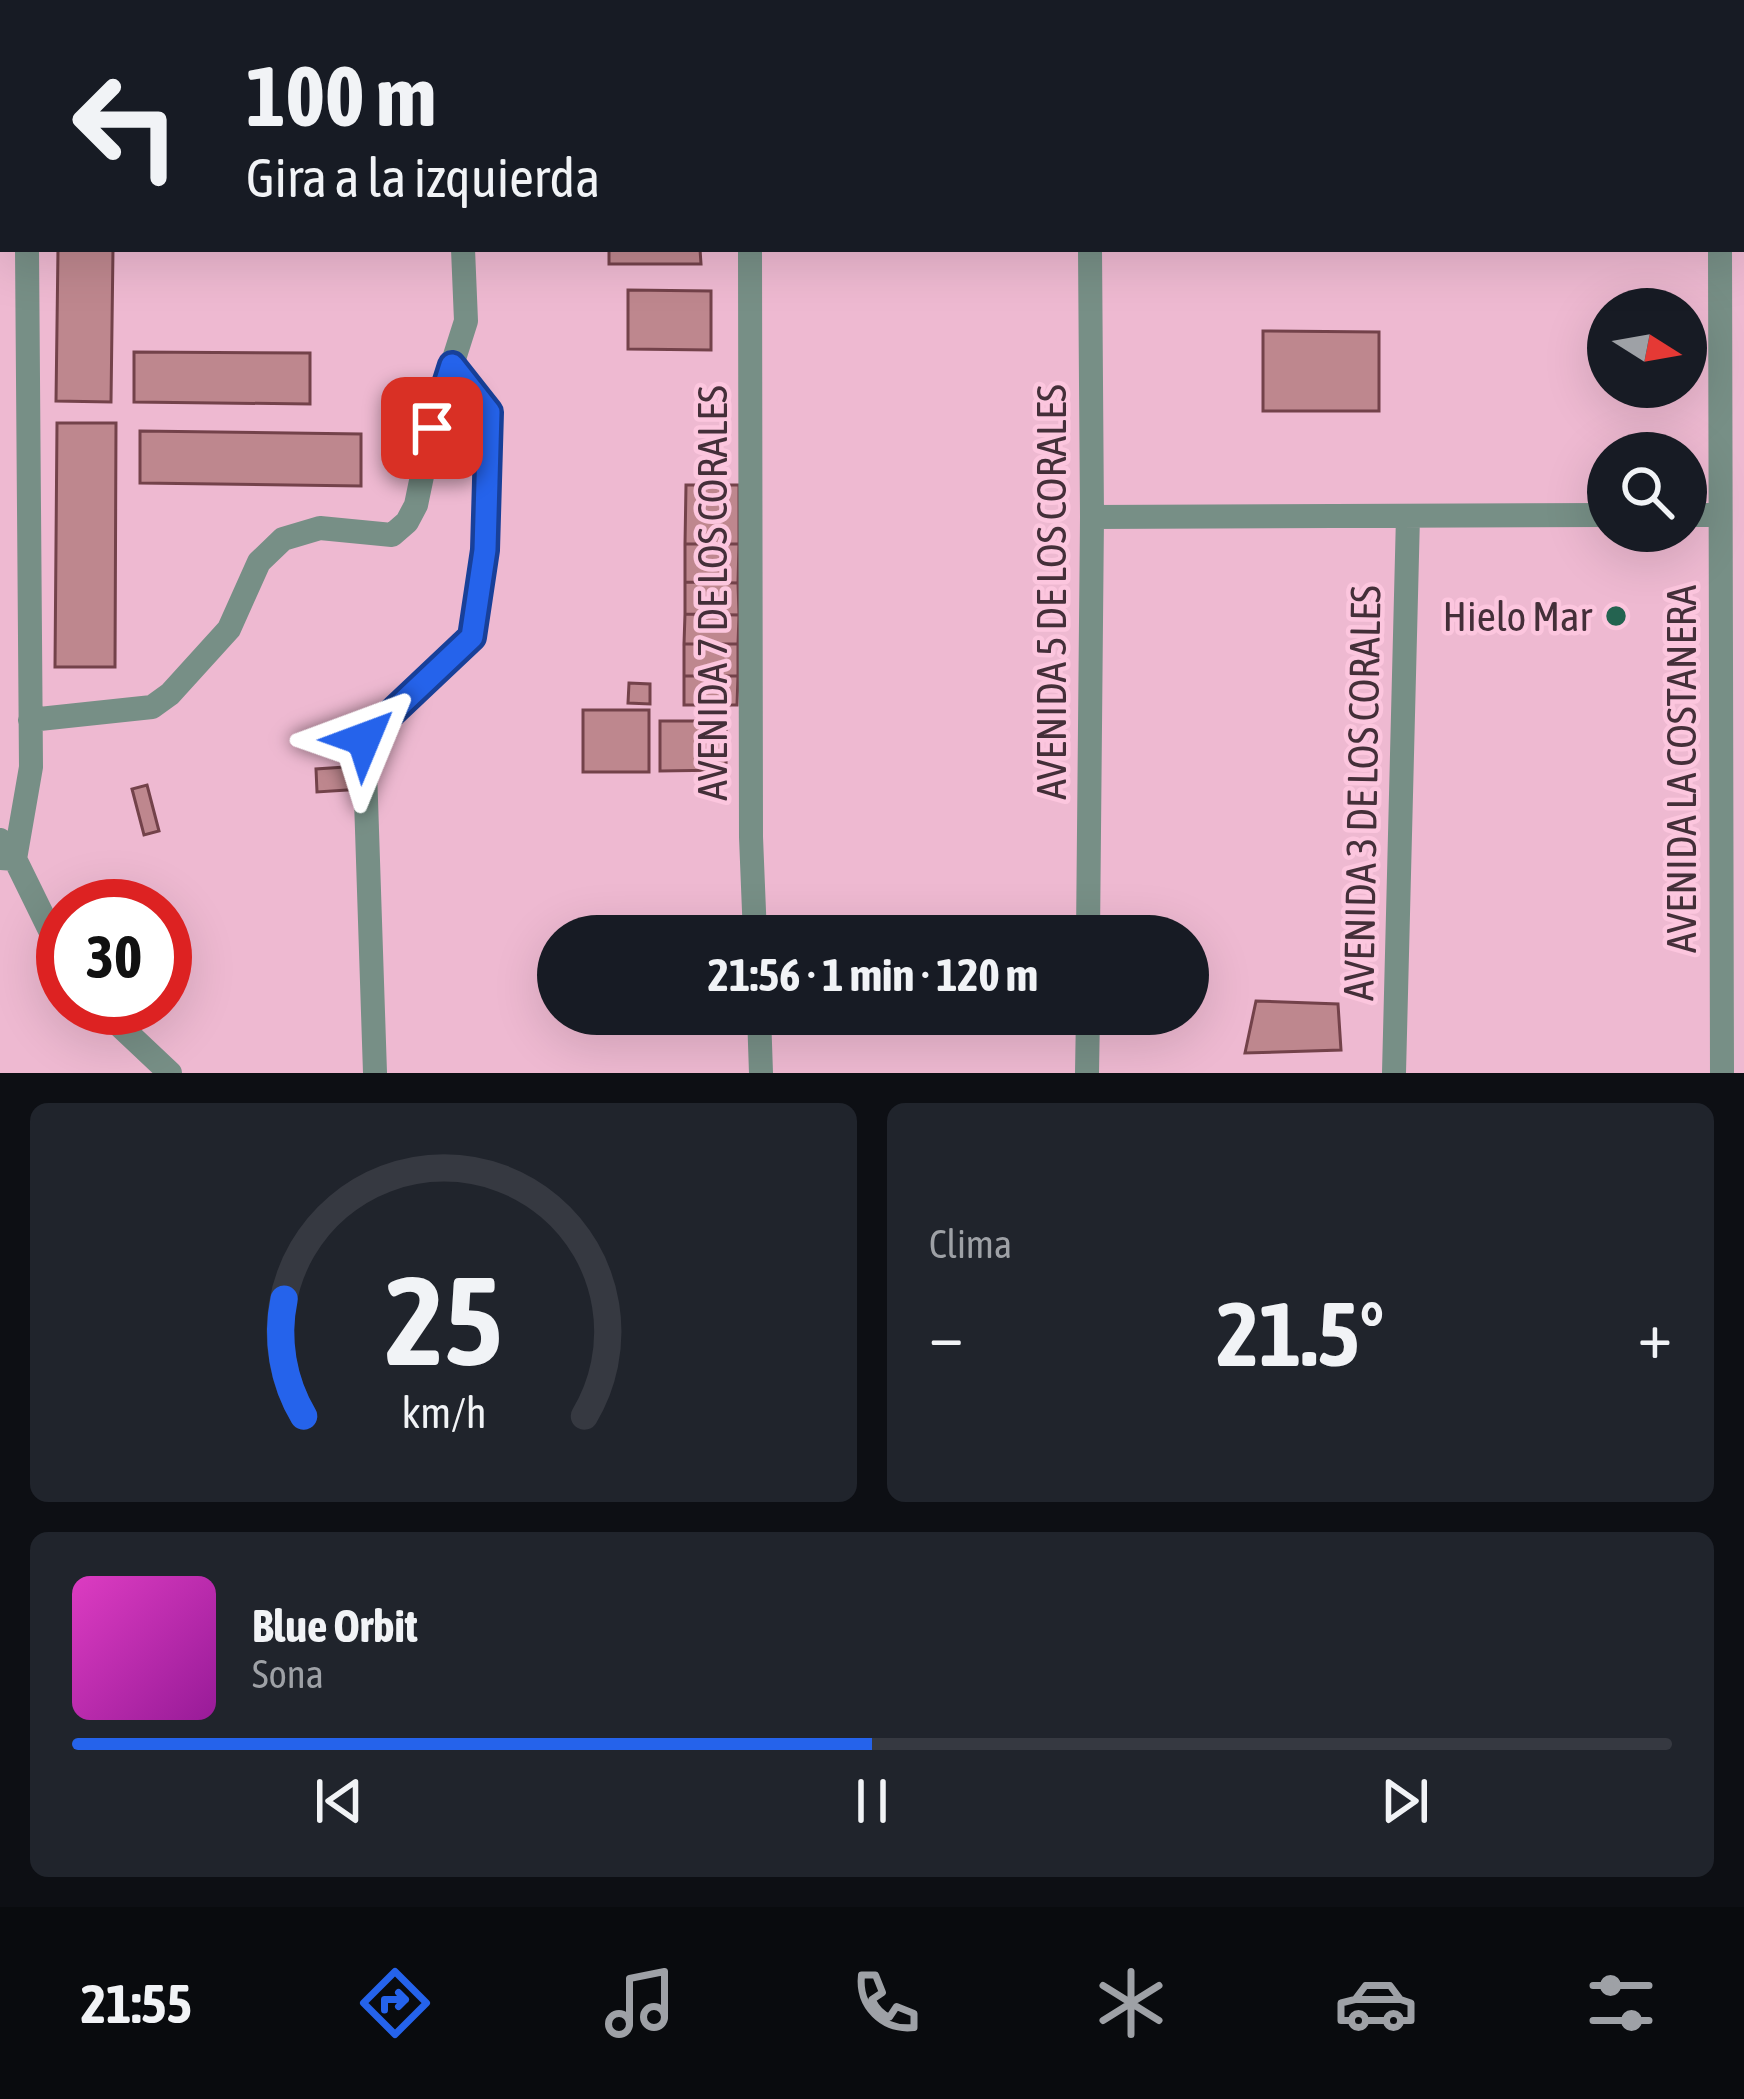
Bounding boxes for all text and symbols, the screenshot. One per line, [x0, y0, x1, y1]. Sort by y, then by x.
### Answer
icon: left [48, 48, 204, 204]
text: 100 m [246, 48, 436, 144]
text: Gira a la izquierda [246, 147, 600, 208]
north arrow [1587, 288, 1707, 408]
map controls [1587, 288, 1707, 552]
pin [381, 377, 483, 479]
street label: AVENIDA 5 DE LOS CORALES [1027, 384, 1075, 800]
street label: AVENIDA 7 DE LOS CORALES [688, 385, 736, 801]
icon: arrive [399, 395, 465, 461]
button: search [1587, 432, 1707, 552]
street label: AVENIDA 3 DE LOS CORALES [1334, 585, 1390, 1001]
street label: AVENIDA LA COSTANERA [1657, 585, 1705, 953]
place label: Hielo Mar [1443, 592, 1593, 640]
marker: Hielo Mar [1603, 603, 1629, 629]
position arrow [301, 676, 427, 802]
speed limit sign: 30 [36, 879, 192, 1035]
text: 21:56 · 1 min · 120 m [708, 949, 1038, 1001]
text: Clima [929, 1222, 1012, 1266]
text: 25 [385, 1248, 502, 1391]
text: 21.5° [1217, 1282, 1384, 1385]
text: − [929, 1296, 963, 1372]
text: + [1638, 1296, 1672, 1372]
text: km/h [401, 1387, 486, 1436]
text: Blue Orbit [252, 1600, 418, 1652]
text: Sona [252, 1652, 324, 1696]
icon: previous [306, 1768, 372, 1834]
icon: pause [839, 1768, 905, 1834]
icon: next [1372, 1768, 1438, 1834]
icon: directions [353, 1961, 437, 2045]
icon: music [598, 1961, 682, 2045]
icon: phone [844, 1961, 928, 2045]
icon: climate [1089, 1961, 1173, 2045]
icon: car [1334, 1961, 1418, 2045]
icon: filters [1579, 1961, 1663, 2045]
text: 21:55 [81, 1973, 192, 2034]

